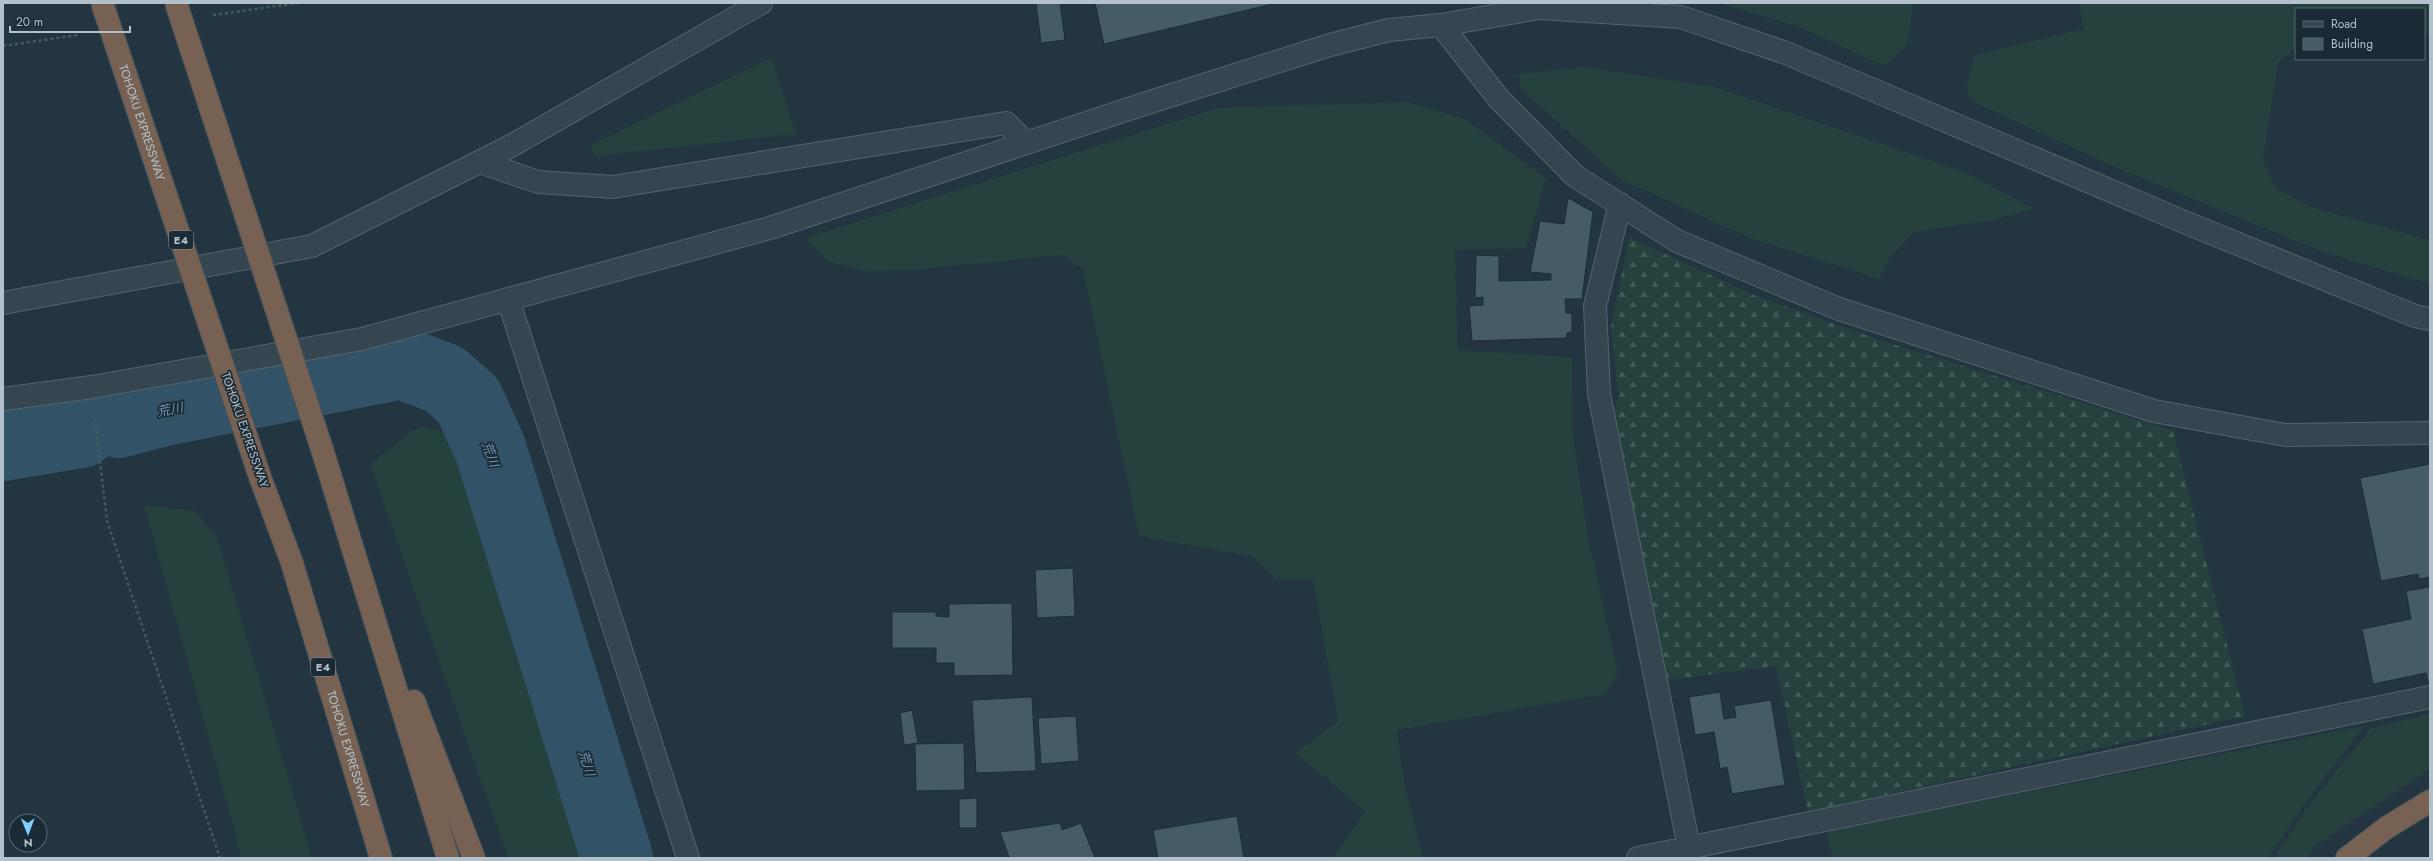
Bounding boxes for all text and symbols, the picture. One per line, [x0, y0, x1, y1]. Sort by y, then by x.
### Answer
scale bar [10, 8, 130, 34]
legend [2295, 8, 2425, 60]
text: 20 m [16, 13, 43, 31]
text: Road [2331, 15, 2357, 33]
text: Building [2331, 35, 2373, 53]
street label: TOHOKU EXPRESSWAY [114, 62, 170, 183]
road number: E4 [169, 231, 193, 249]
street label: TOHOKU EXPRESSWAY [217, 370, 273, 490]
water label: 荒川 [155, 397, 187, 421]
water label: 荒川 [477, 439, 505, 472]
road number: E4 [311, 658, 335, 676]
street label: TOHOKU EXPRESSWAY [322, 688, 374, 810]
water label: 荒川 [574, 748, 600, 780]
north arrow [8, 813, 48, 853]
text: N [24, 835, 33, 851]

